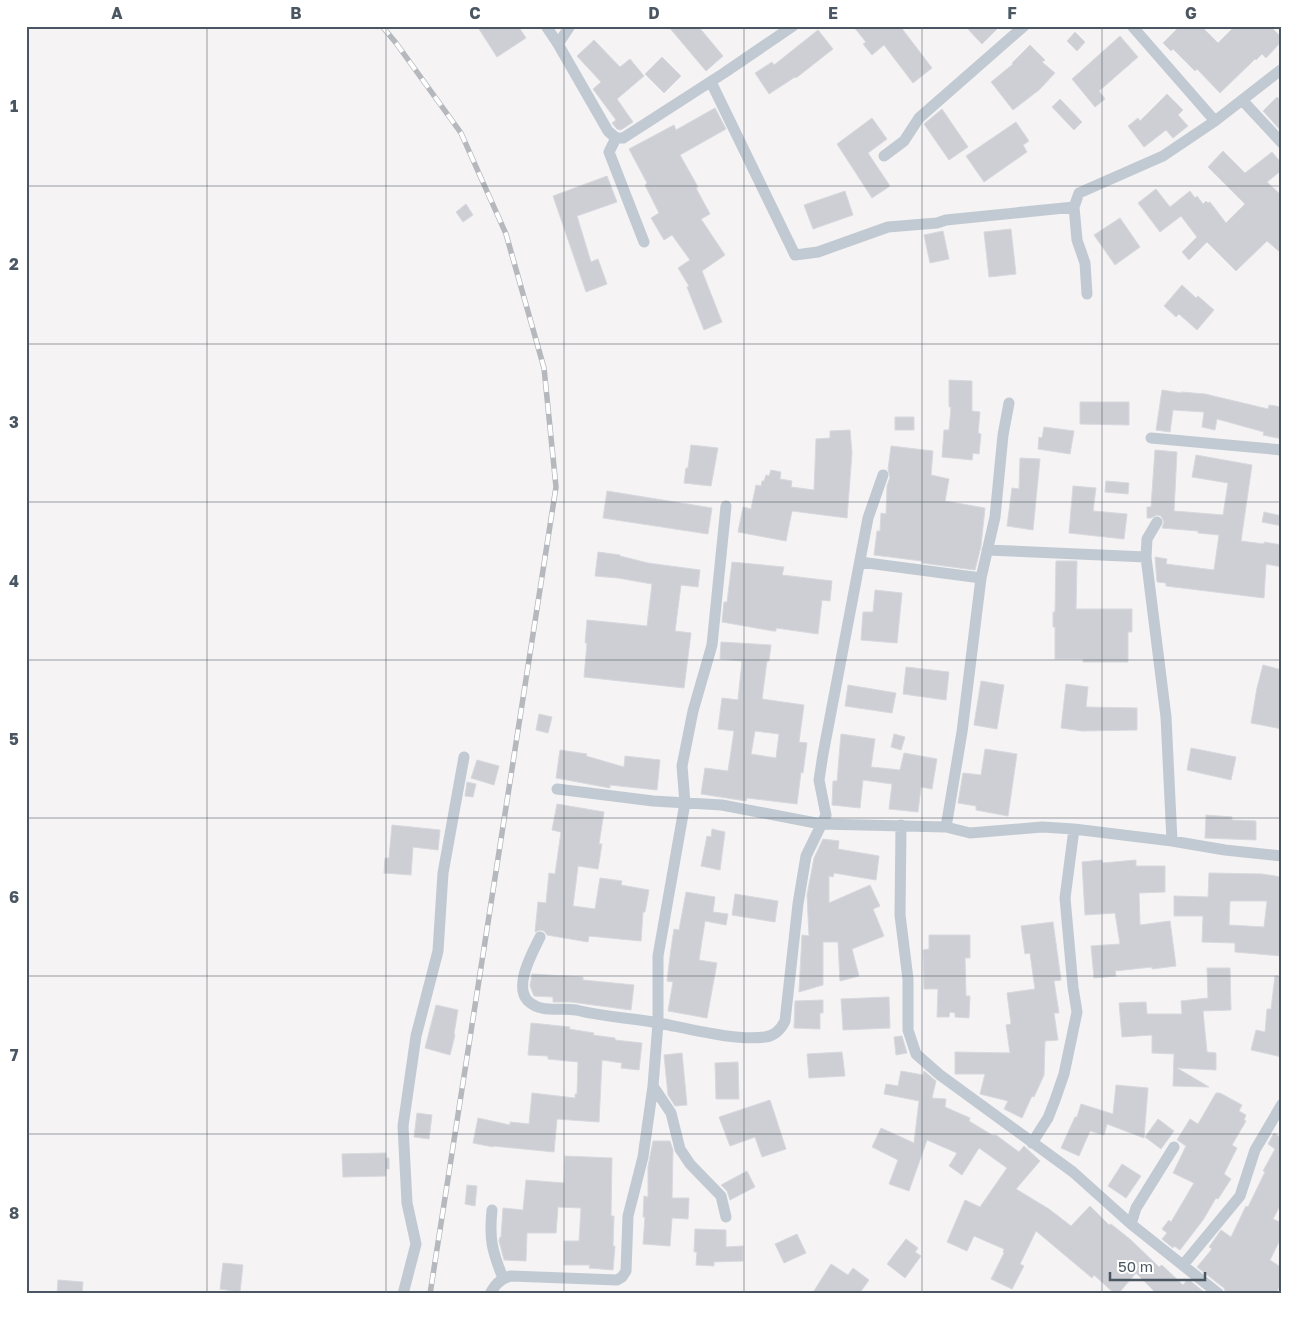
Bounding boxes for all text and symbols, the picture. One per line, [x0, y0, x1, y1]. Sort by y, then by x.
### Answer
text: A [111, 3, 123, 23]
text: B [290, 3, 302, 23]
text: C [469, 3, 481, 23]
text: D [648, 3, 660, 23]
text: E [828, 3, 838, 23]
text: F [1007, 3, 1017, 23]
text: G [1185, 3, 1197, 23]
text: 1 [10, 96, 18, 116]
text: 2 [9, 254, 19, 274]
text: 3 [9, 412, 19, 432]
text: 4 [9, 571, 19, 591]
text: 5 [9, 729, 19, 749]
text: 6 [9, 887, 19, 907]
text: 7 [10, 1045, 19, 1065]
text: 8 [9, 1203, 19, 1223]
scale bar [1110, 1250, 1206, 1282]
text: 50 m [1118, 1257, 1153, 1275]

